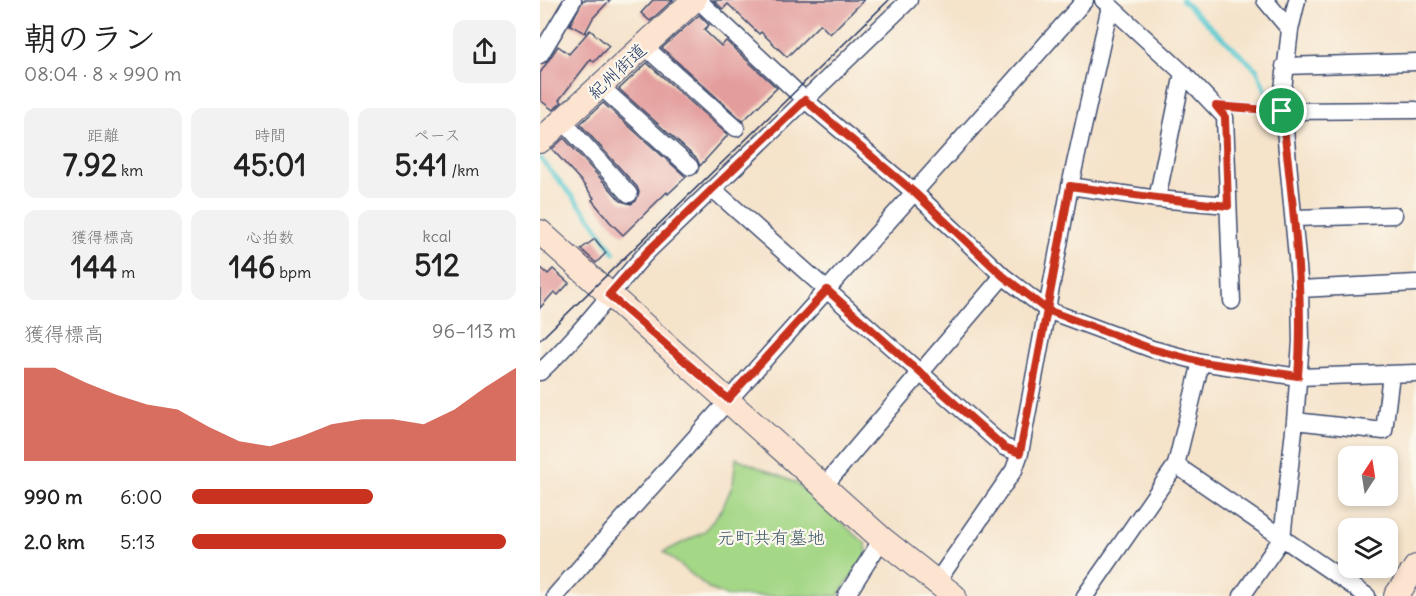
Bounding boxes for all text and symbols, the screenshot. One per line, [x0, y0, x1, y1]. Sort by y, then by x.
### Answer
text: 朝のラン [24, 17, 156, 59]
button: share [453, 20, 516, 83]
street label: 紀州街道 [583, 38, 651, 104]
text: 08:04 · 8 × 990 m [24, 61, 181, 86]
pin [1256, 85, 1307, 136]
icon: arrive [1265, 94, 1298, 127]
text: 距離 [87, 125, 119, 145]
text: 時間 [254, 125, 286, 145]
text: ペース [413, 125, 461, 145]
text: 7.92 [63, 146, 117, 184]
text: 45:01 [233, 146, 307, 184]
text: 5:41 [395, 146, 448, 184]
text: km [117, 160, 143, 180]
text: /km [448, 160, 479, 180]
text: kcal [423, 226, 451, 246]
text: 獲得標高 [71, 227, 135, 247]
text: 心拍数 [246, 227, 294, 247]
text: 512 [414, 246, 460, 284]
text: 144 [71, 248, 117, 286]
text: 146 [229, 248, 275, 286]
text: m [117, 262, 135, 282]
text: bpm [275, 262, 311, 282]
text: 96–113 m [432, 318, 516, 343]
text: 獲得標高 [24, 321, 104, 346]
north arrow [1338, 446, 1398, 506]
map controls [1338, 446, 1398, 578]
text: 990 m [24, 484, 82, 509]
text: 6:00 [120, 484, 162, 509]
button: layers [1338, 518, 1398, 578]
park label: 元町共有墓地 [717, 526, 825, 549]
text: 2.0 km [24, 529, 85, 554]
text: 5:13 [120, 529, 155, 554]

